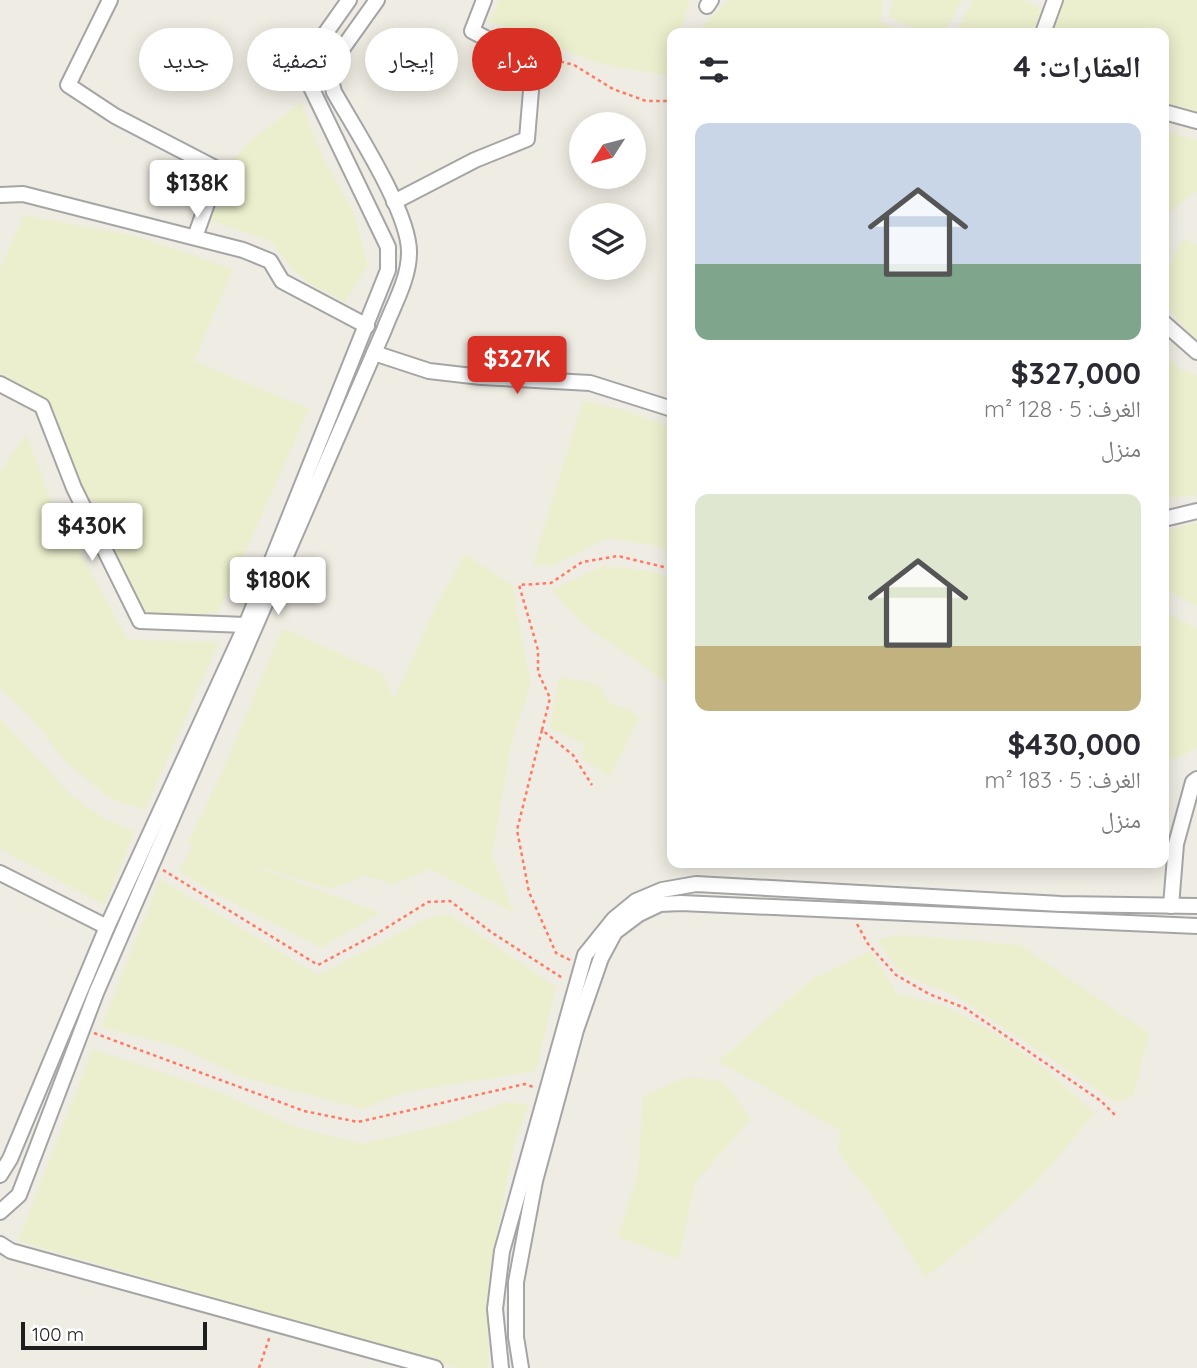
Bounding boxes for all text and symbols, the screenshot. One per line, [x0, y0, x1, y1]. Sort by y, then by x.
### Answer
chip: جديد [139, 28, 233, 91]
chip: تصفية [247, 28, 351, 91]
chip: إيجار [365, 28, 458, 91]
chip: شراء [472, 28, 562, 91]
text: العقارات: 4 [1013, 47, 1141, 85]
icon: filters [695, 51, 733, 89]
north arrow [569, 112, 646, 189]
map controls [569, 112, 646, 280]
pin: $138K [148, 160, 246, 220]
text: $138K [166, 168, 228, 197]
icon: home [855, 169, 981, 295]
button: layers [569, 203, 646, 280]
pin: $327K [468, 336, 566, 396]
text: $327K [484, 344, 550, 373]
text: $327,000 [1011, 354, 1141, 392]
text: الغرف: 5 · 128 m² [984, 394, 1141, 423]
text: منزل [1101, 434, 1141, 463]
pin: $430K [43, 504, 141, 563]
text: $430K [58, 511, 126, 540]
icon: home [855, 540, 981, 666]
pin: $180K [229, 558, 327, 617]
text: $180K [246, 565, 310, 594]
text: $430,000 [1007, 725, 1141, 763]
text: الغرف: 5 · 183 m² [985, 765, 1141, 794]
text: منزل [1101, 805, 1141, 834]
scale bar [21, 1319, 206, 1351]
text: 100 m [32, 1322, 84, 1346]

